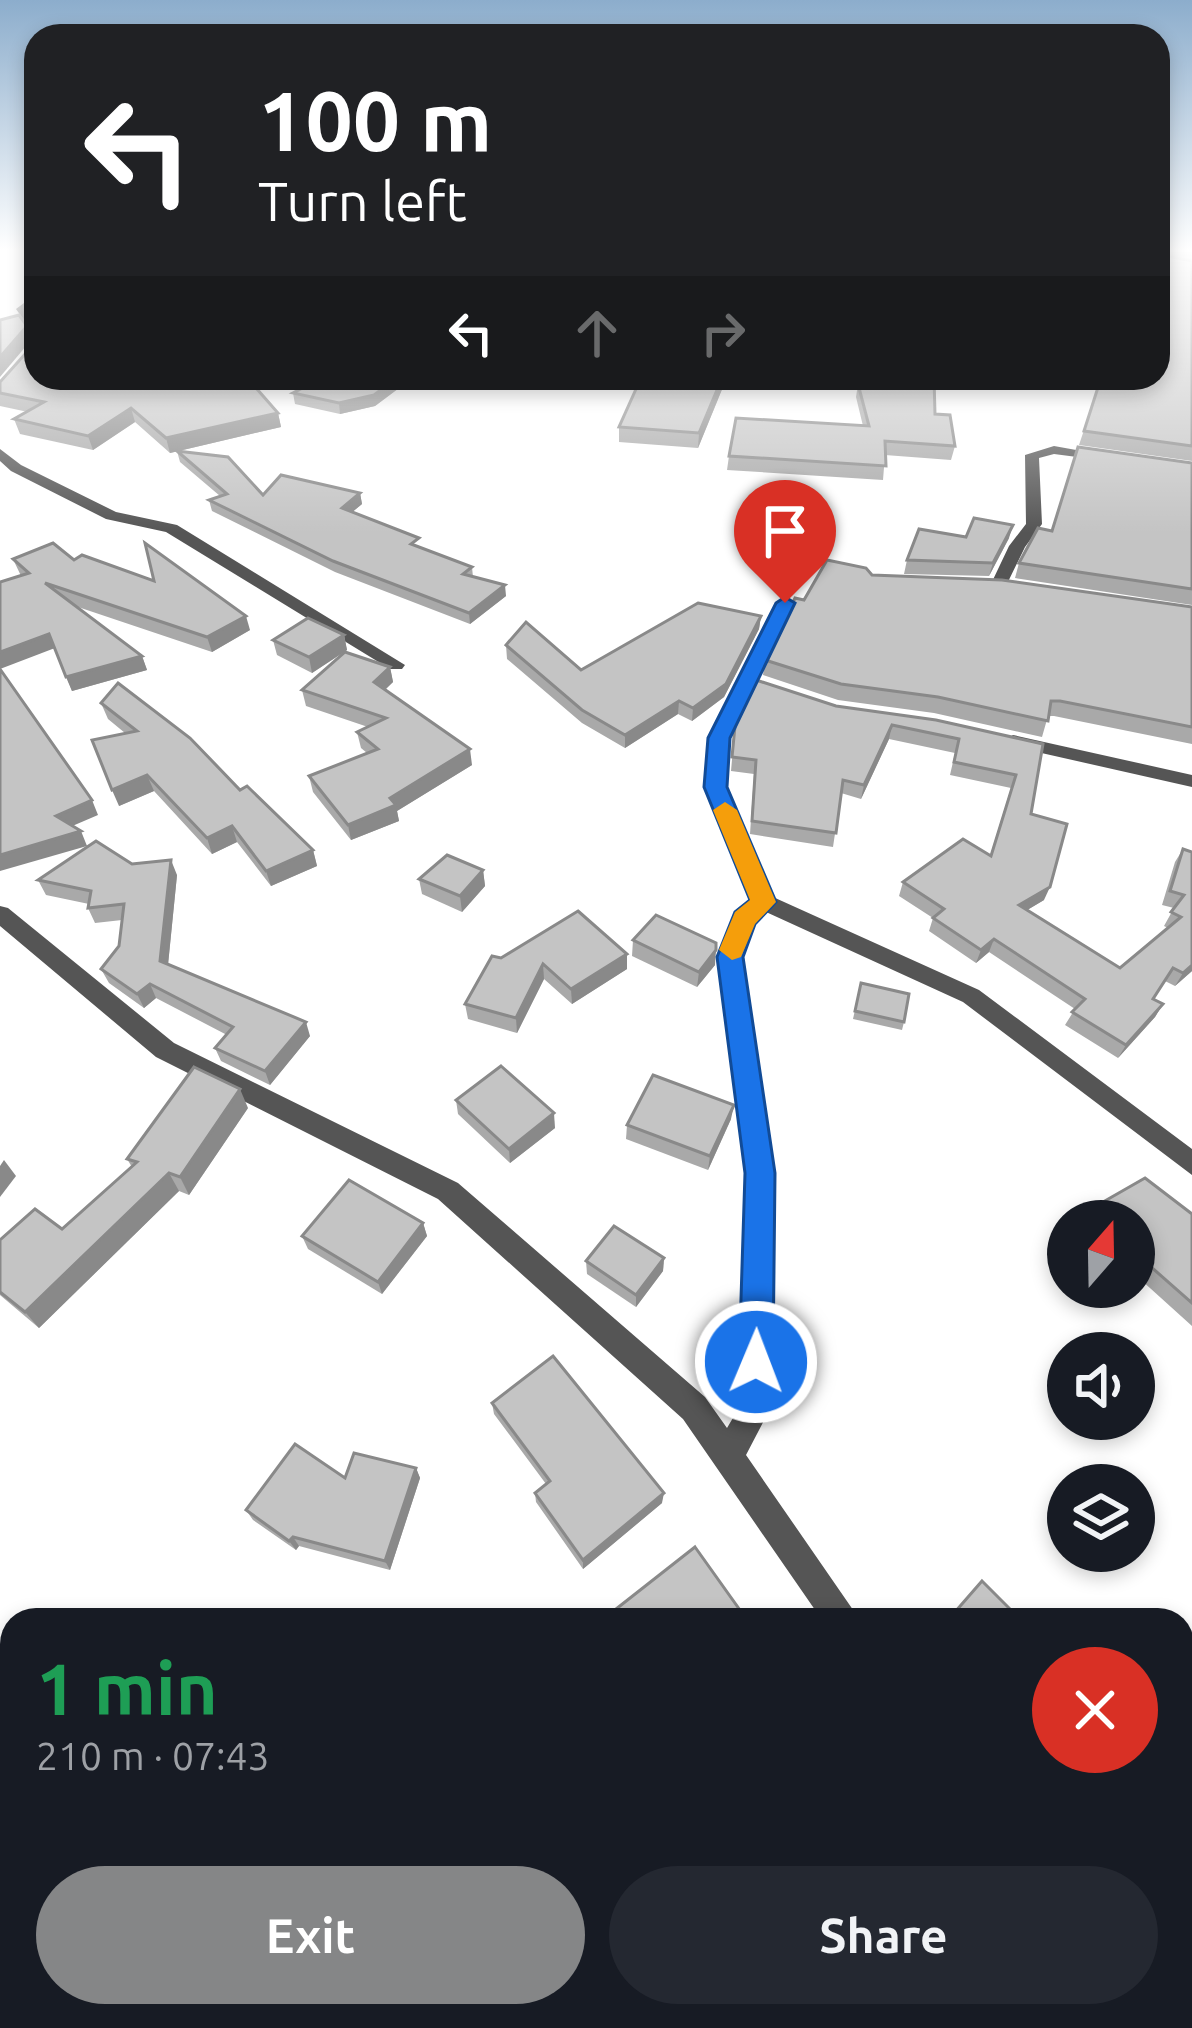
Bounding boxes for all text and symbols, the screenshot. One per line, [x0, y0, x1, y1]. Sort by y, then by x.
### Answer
icon: left [60, 72, 216, 228]
text: 100 m [258, 73, 492, 167]
text: Turn left [258, 171, 467, 231]
icon: left [438, 300, 504, 366]
icon: ahead [564, 300, 630, 366]
icon: right [690, 300, 756, 366]
pin [734, 480, 836, 603]
icon: arrive [752, 498, 818, 564]
north arrow [1047, 1200, 1155, 1308]
map controls [1047, 1200, 1155, 1572]
position arrow [693, 1299, 819, 1425]
button: sound [1047, 1332, 1155, 1440]
button: layers [1047, 1464, 1155, 1572]
button: close [1032, 1647, 1158, 1773]
text: 1 min [36, 1648, 218, 1729]
text: 210 m · 07:43 [36, 1734, 270, 1777]
button: Exit [36, 1866, 585, 2004]
button: Share [609, 1866, 1158, 2004]

